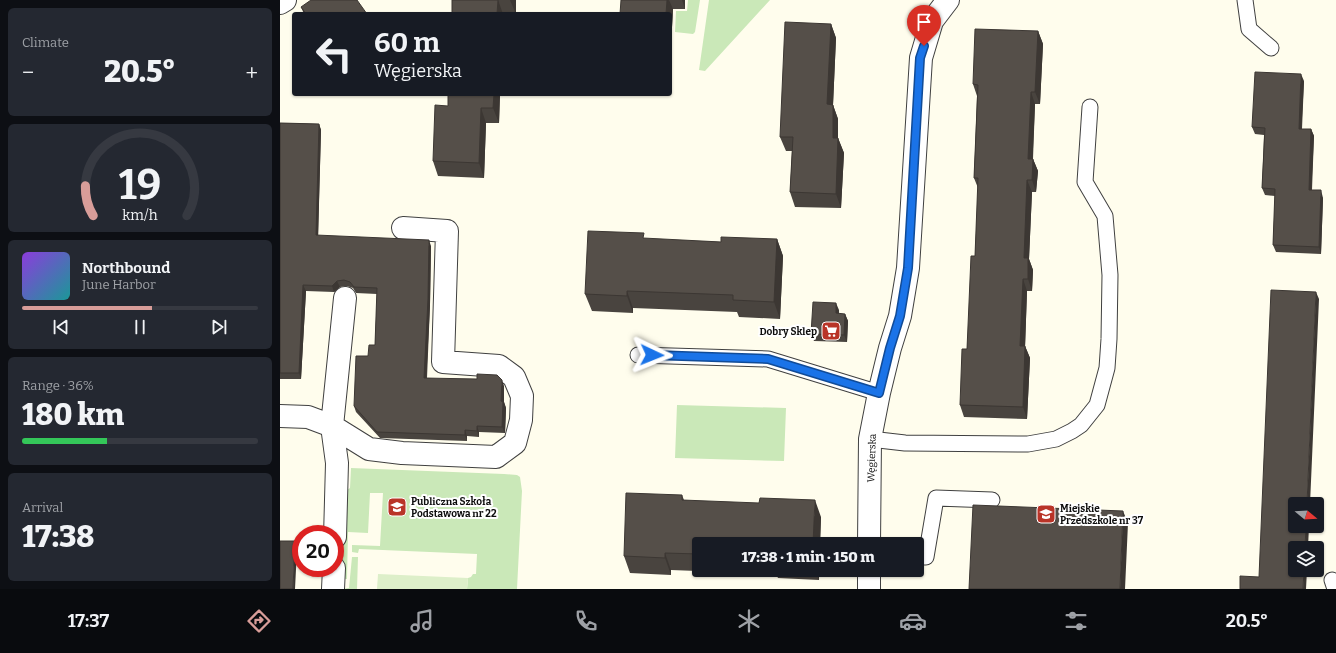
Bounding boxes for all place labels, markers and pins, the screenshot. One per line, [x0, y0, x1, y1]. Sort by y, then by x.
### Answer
pin [907, 5, 941, 46]
supermarket icon: Dobry Sklep [820, 320, 842, 342]
place label: Dobry Sklep [759, 326, 817, 338]
school or university icon: Publiczna Szkoła Podstawowa nr 22 [386, 496, 408, 518]
place label: Publiczna Szkoła Podstawowa nr 22 [411, 496, 497, 520]
school or university icon: Miejskie Przedszkole nr 37 [1035, 503, 1057, 525]
place label: Miejskie Przedszkole nr 37 [1060, 503, 1144, 527]

